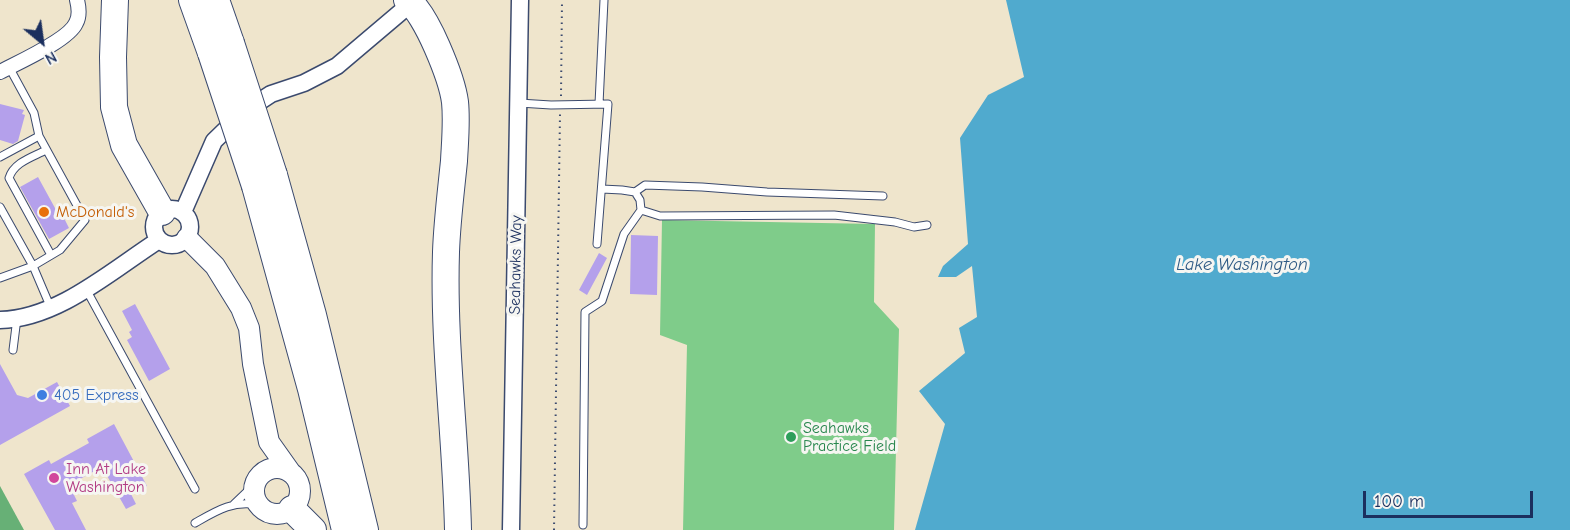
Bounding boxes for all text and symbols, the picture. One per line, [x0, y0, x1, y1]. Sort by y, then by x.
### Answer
north arrow [12, 12, 72, 72]
text: N [42, 47, 60, 68]
place label: McDonald's [56, 202, 135, 222]
marker: McDonald's [37, 205, 51, 219]
street label: Seahawks Way [506, 215, 526, 315]
water label: Lake Washington [1176, 254, 1308, 276]
place label: 405 Express [54, 385, 139, 405]
marker: 405 Express [35, 388, 49, 402]
place label: Seahawks Practice Field [803, 418, 896, 456]
marker: Seahawks Practice Field [784, 430, 798, 444]
place label: Inn At Lake Washington [66, 459, 146, 497]
marker: Inn At Lake Washington [47, 471, 61, 485]
scale bar [1366, 479, 1536, 517]
text: 100 m [1374, 491, 1424, 512]

